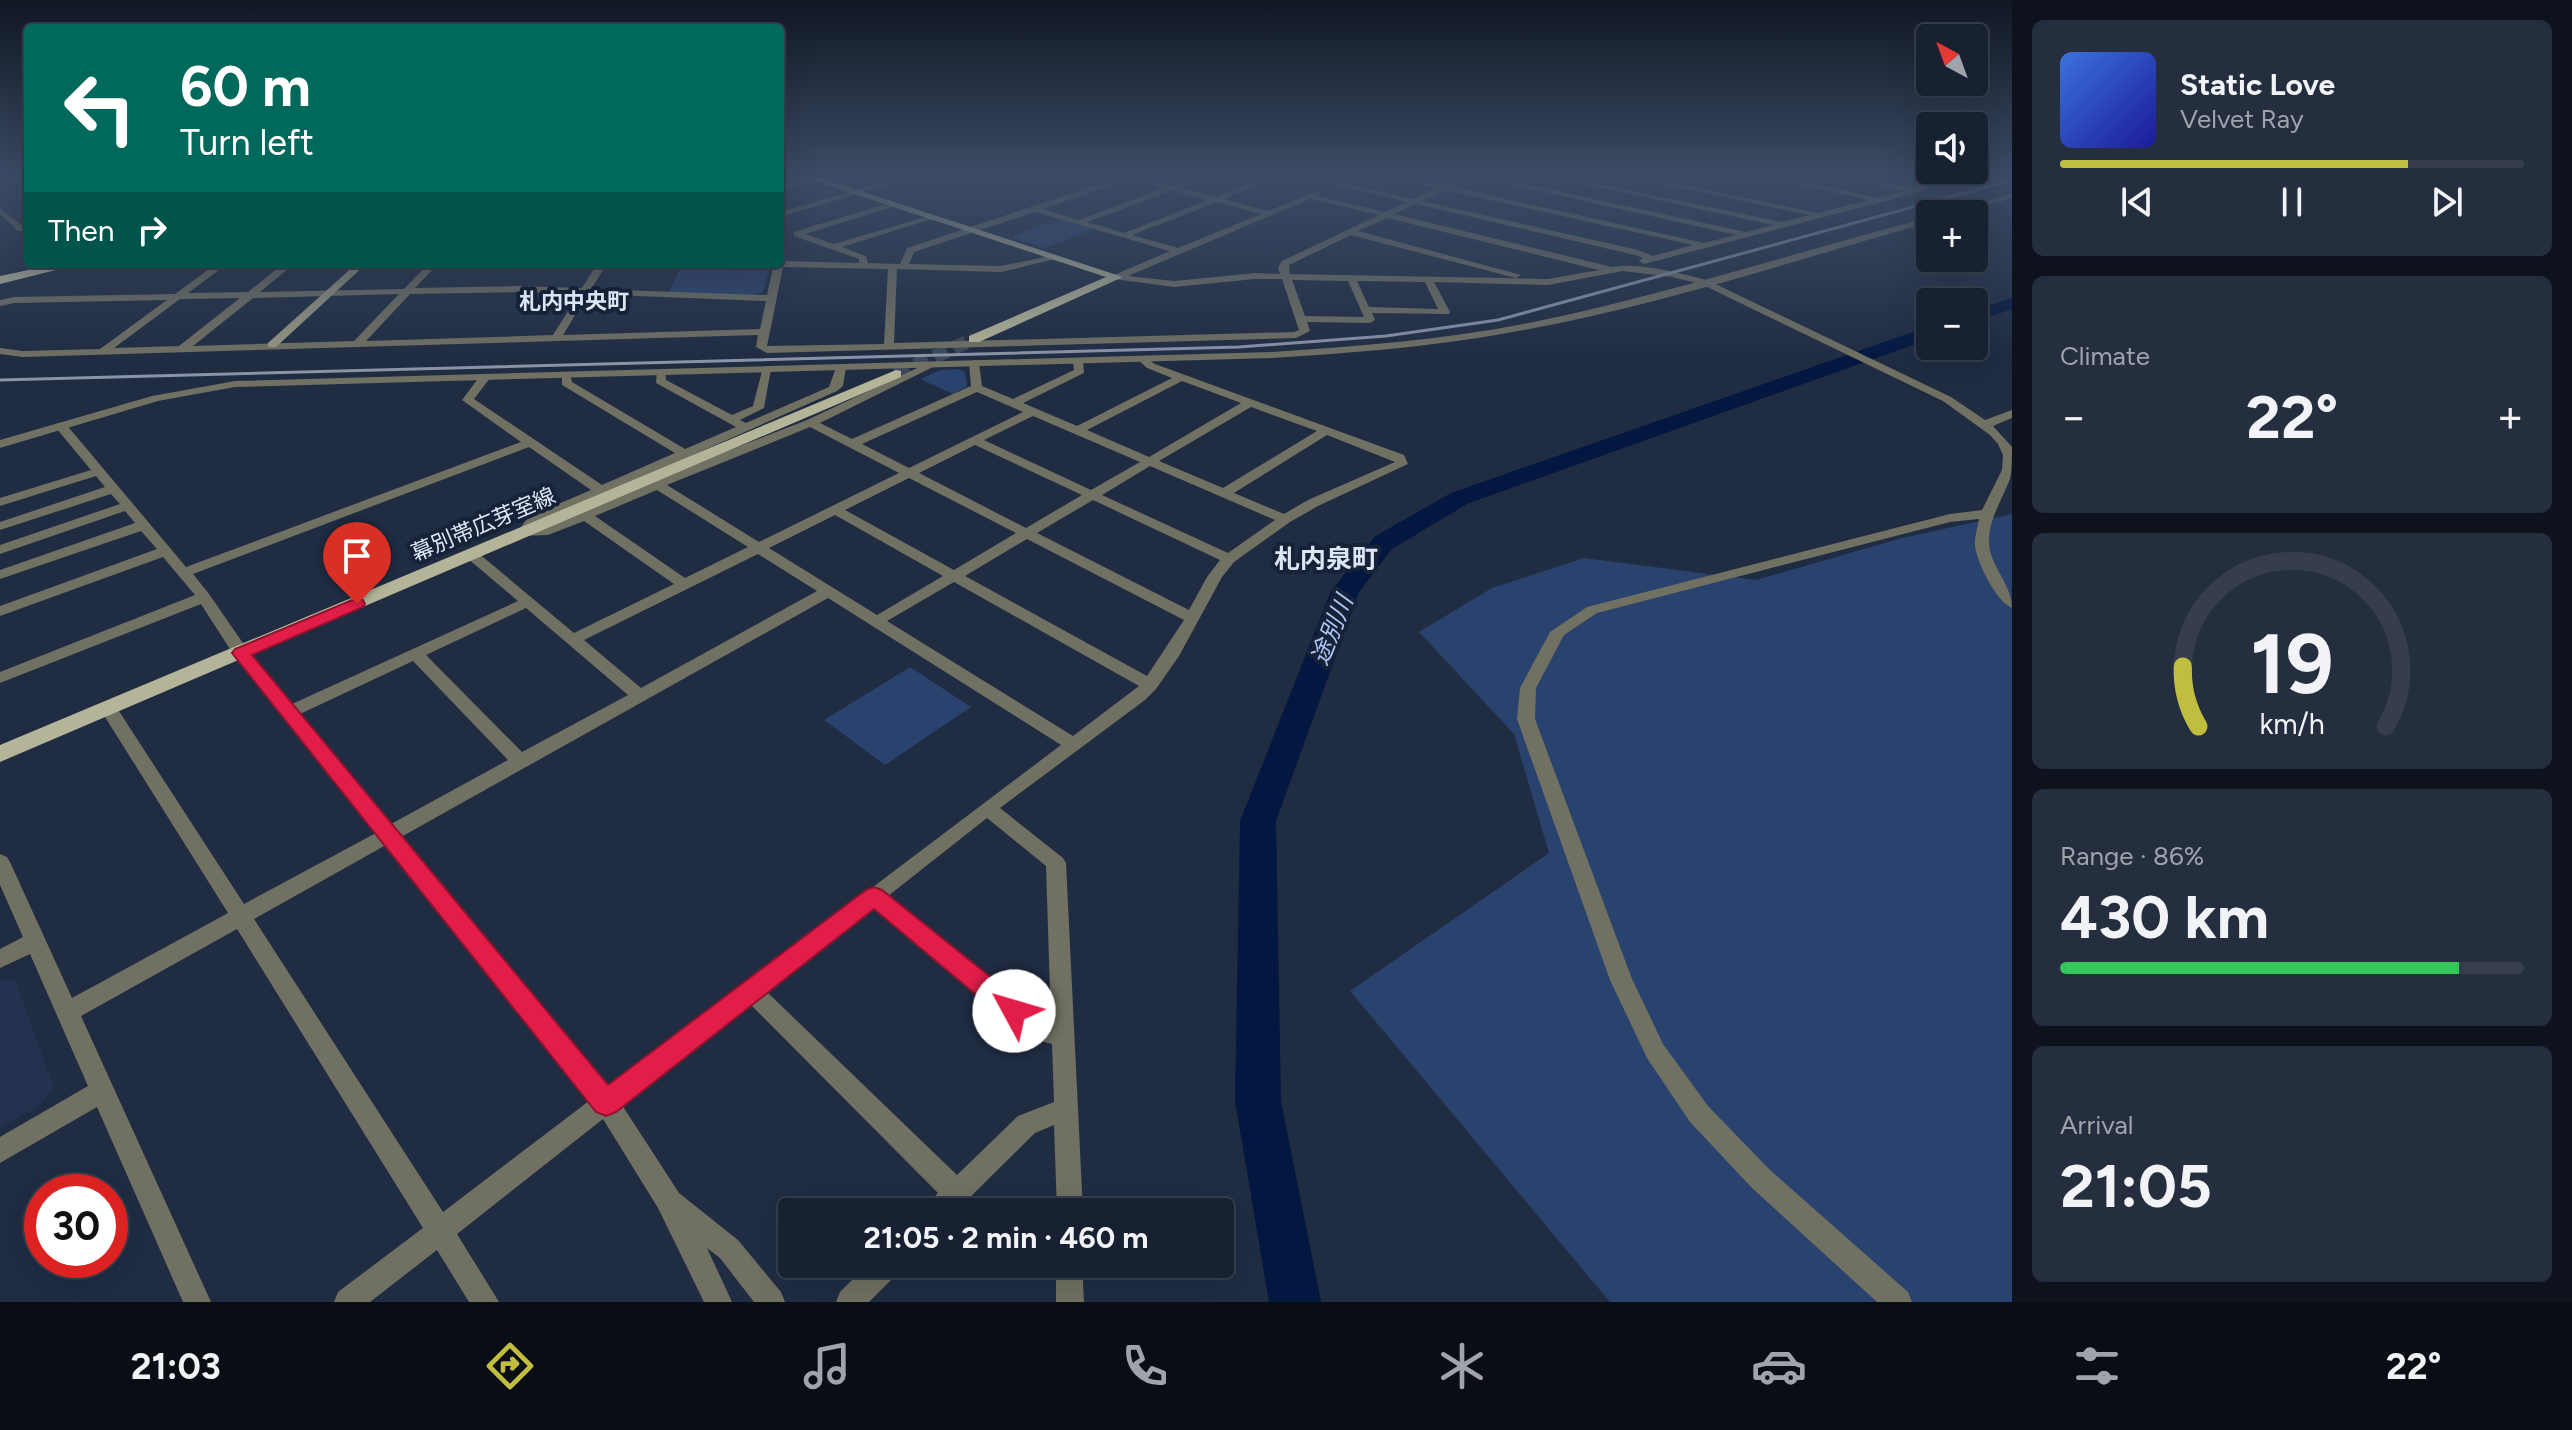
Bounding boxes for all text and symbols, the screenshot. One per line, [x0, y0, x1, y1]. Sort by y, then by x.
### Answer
north arrow [1916, 24, 1988, 96]
map controls [1916, 24, 1988, 360]
text: 60 m [180, 53, 311, 120]
icon: left [48, 56, 152, 160]
text: Static Love [2180, 66, 2335, 103]
text: Velvet Ray [2180, 103, 2304, 135]
button: sound [1916, 112, 1988, 184]
text: Turn left [180, 121, 314, 164]
icon: previous [2115, 180, 2159, 224]
icon: pause [2270, 180, 2314, 224]
icon: next [2425, 180, 2469, 224]
button: + [1916, 200, 1988, 272]
icon: right [130, 208, 174, 252]
text: Then [48, 212, 114, 249]
district label: 札内中央町 [519, 288, 629, 315]
button: − [1916, 288, 1988, 360]
text: Climate [2060, 340, 2150, 372]
text: 22° [2246, 381, 2338, 453]
text: − [2060, 390, 2087, 443]
text: + [2497, 390, 2524, 443]
street label: 幕別帯広芽室線 [407, 482, 559, 567]
pin [323, 522, 391, 604]
icon: arrive [335, 534, 379, 578]
district label: 札内泉町 [1274, 543, 1378, 575]
water label: 途別川 [1305, 588, 1360, 669]
text: 19 [2250, 614, 2334, 714]
text: km/h [2259, 707, 2325, 741]
text: Range · 86% [2060, 840, 2204, 872]
text: 430 km [2060, 881, 2269, 953]
position arrow [972, 969, 1056, 1053]
text: Arrival [2060, 1109, 2133, 1141]
text: 21:05 [2060, 1150, 2212, 1222]
speed limit sign: 30 [24, 1174, 128, 1278]
text: 21:05 · 2 min · 460 m [864, 1219, 1148, 1256]
icon: directions [482, 1338, 538, 1394]
icon: music [799, 1338, 855, 1394]
icon: phone [1117, 1338, 1173, 1394]
icon: climate [1434, 1338, 1490, 1394]
icon: car [1751, 1338, 1807, 1394]
icon: filters [2069, 1338, 2125, 1394]
text: 21:03 [131, 1345, 221, 1388]
text: 22° [2386, 1345, 2441, 1388]

